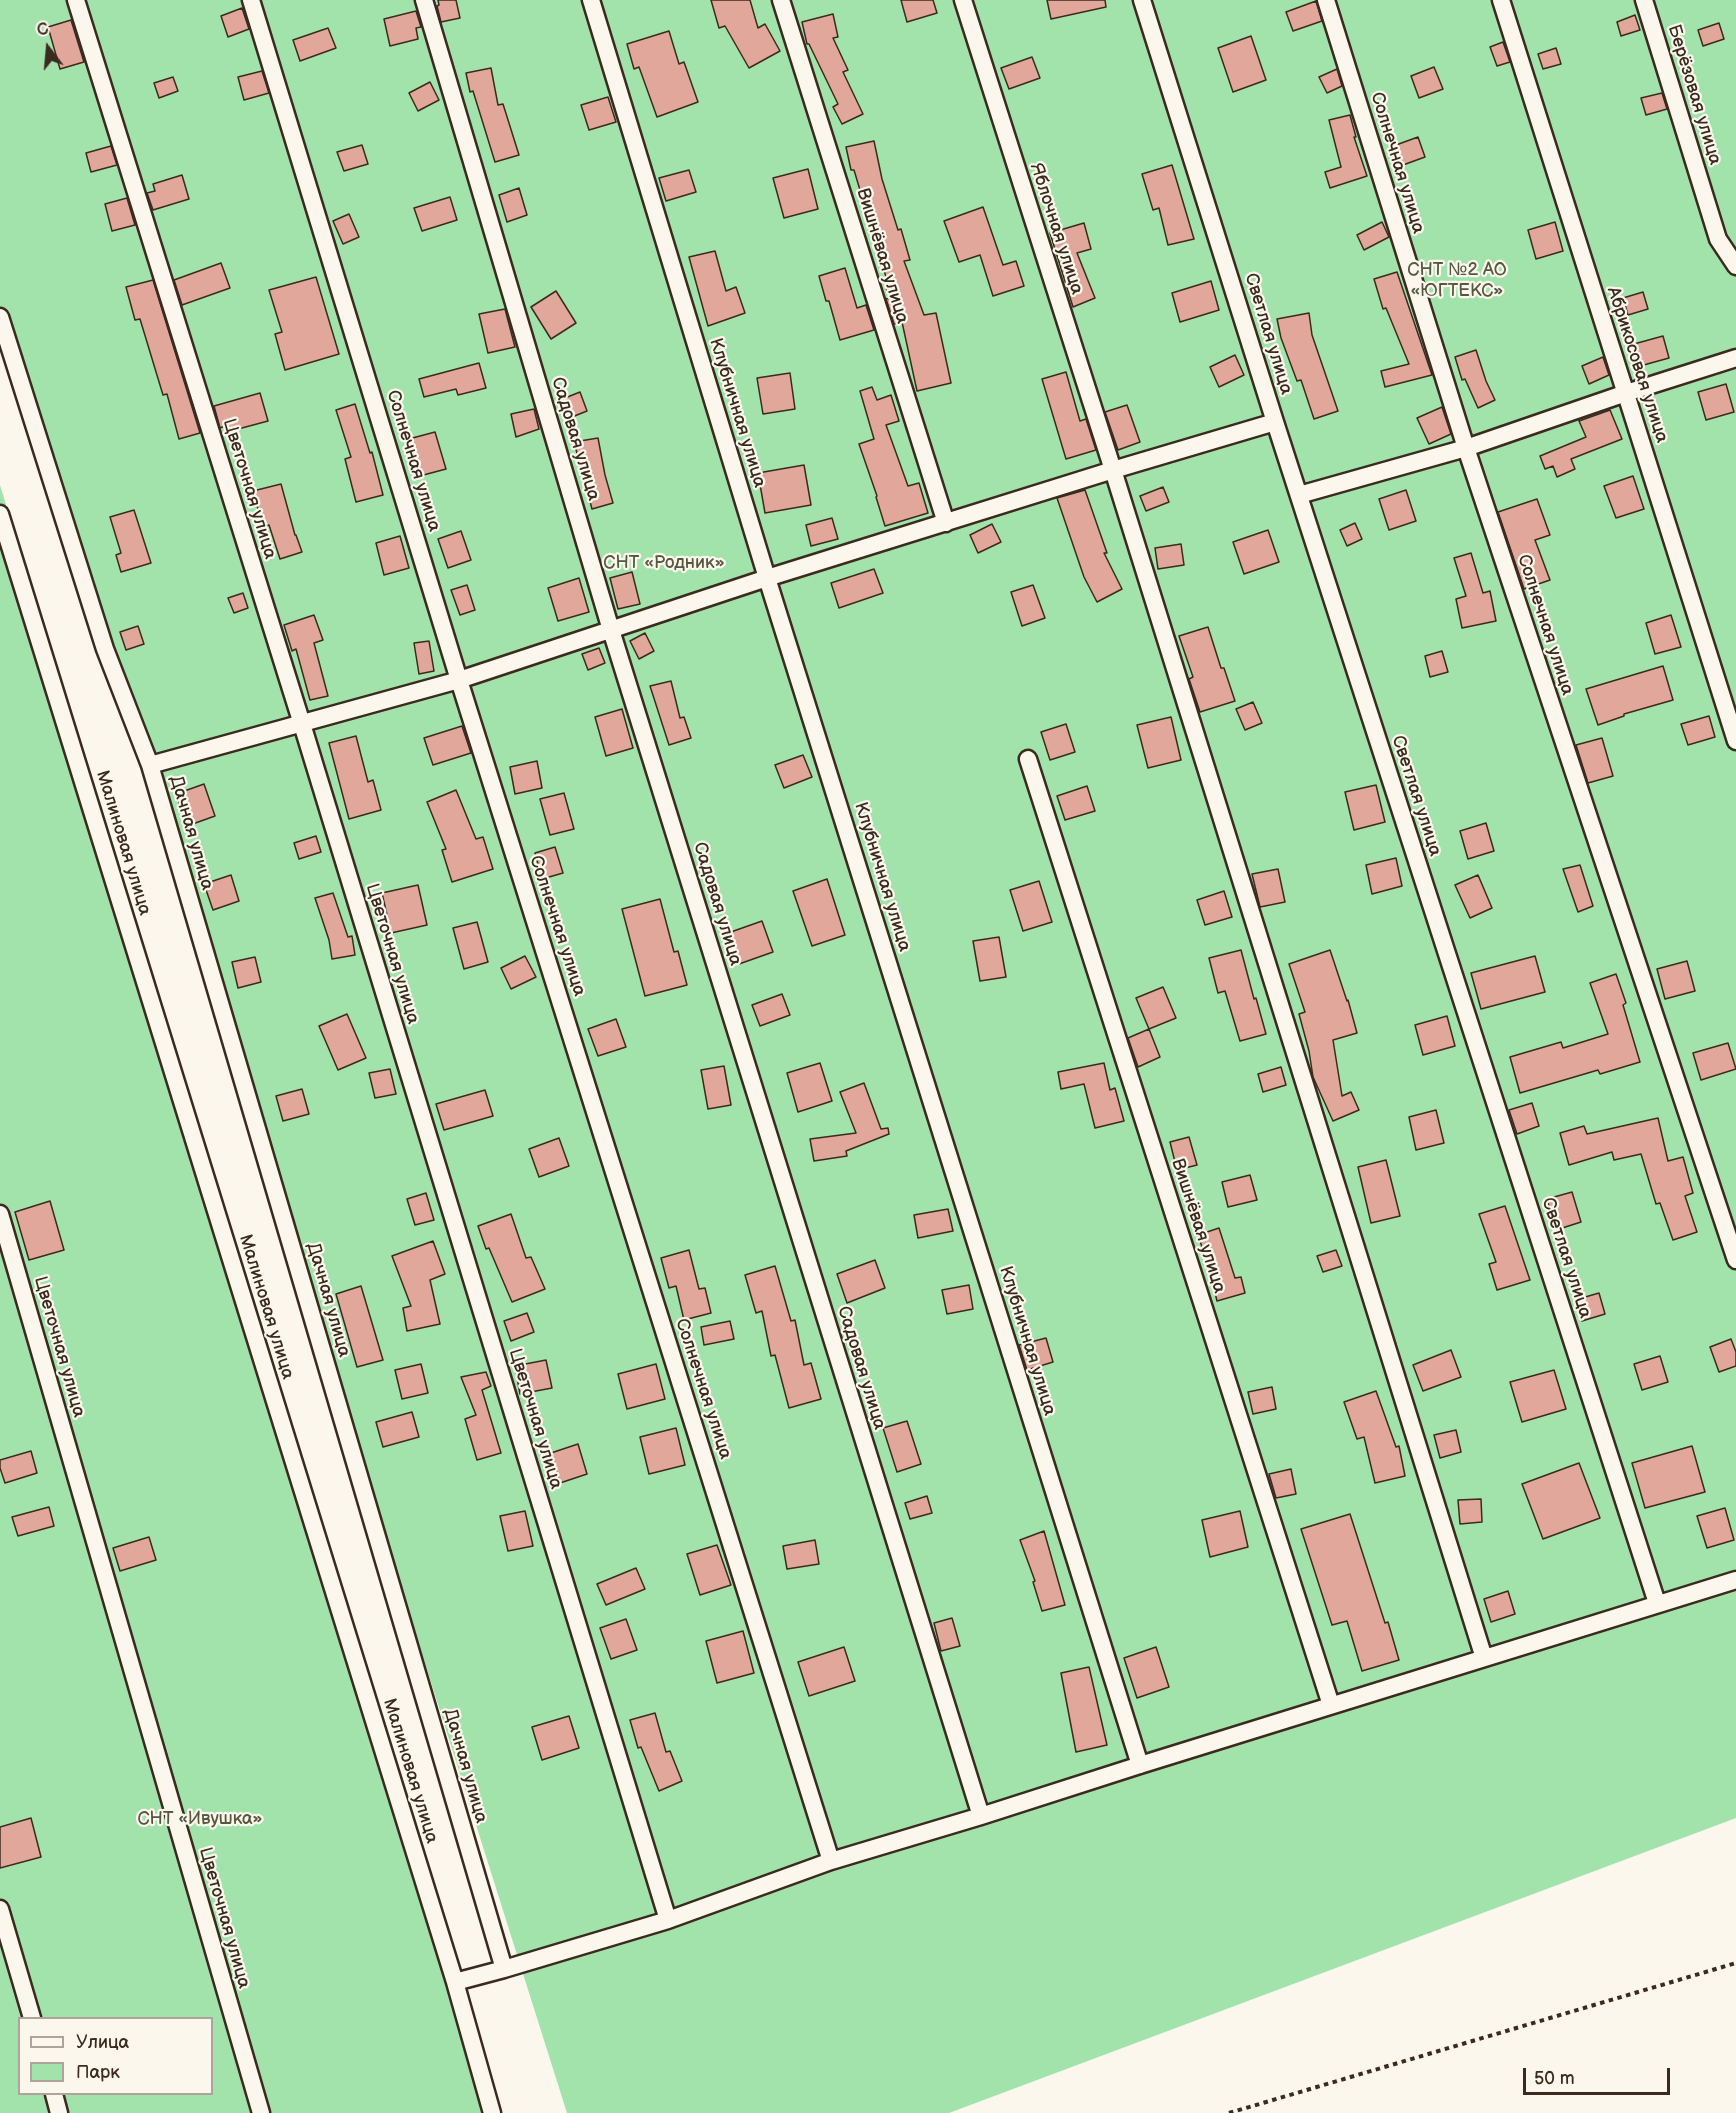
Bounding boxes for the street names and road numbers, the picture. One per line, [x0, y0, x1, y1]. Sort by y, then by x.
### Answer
street label: Берёзовая улица [1662, 22, 1726, 168]
street label: Солнечная улица [1365, 90, 1429, 236]
street label: Яблочная улица [1025, 161, 1087, 297]
street label: Вишнёвая улица [851, 186, 913, 326]
street label: Светлая улица [1239, 271, 1297, 397]
street label: Абрикосовая улица [1602, 284, 1672, 446]
street label: Клубничная улица [704, 336, 770, 490]
street label: Садовая улица [546, 375, 604, 503]
street label: Солнечная улица [381, 388, 445, 534]
street label: Цветочная улица [217, 416, 281, 562]
street label: Солнечная улица [1512, 552, 1578, 698]
street label: Светлая улица [1386, 733, 1446, 859]
street label: Малиновая улица [91, 768, 155, 918]
street label: Дачная улица [164, 773, 218, 893]
street label: Клубничная улица [849, 800, 915, 954]
street label: Садовая улица [688, 840, 746, 968]
street label: Солнечная улица [524, 853, 590, 999]
street label: Цветочная улица [360, 881, 424, 1027]
street label: Вишнёвая улица [1166, 1156, 1230, 1296]
street label: Светлая улица [1536, 1195, 1596, 1321]
street label: Малиновая улица [234, 1232, 298, 1382]
street label: Дачная улица [301, 1240, 355, 1360]
street label: Клубничная улица [994, 1264, 1060, 1418]
street label: Цветочная улица [29, 1274, 89, 1420]
street label: Садовая улица [832, 1304, 890, 1432]
street label: Солнечная улица [670, 1316, 736, 1462]
street label: Цветочная улица [503, 1346, 567, 1492]
street label: Малиновая улица [378, 1696, 442, 1846]
street label: Дачная улица [438, 1706, 492, 1826]
street label: Цветочная улица [194, 1845, 254, 1991]

